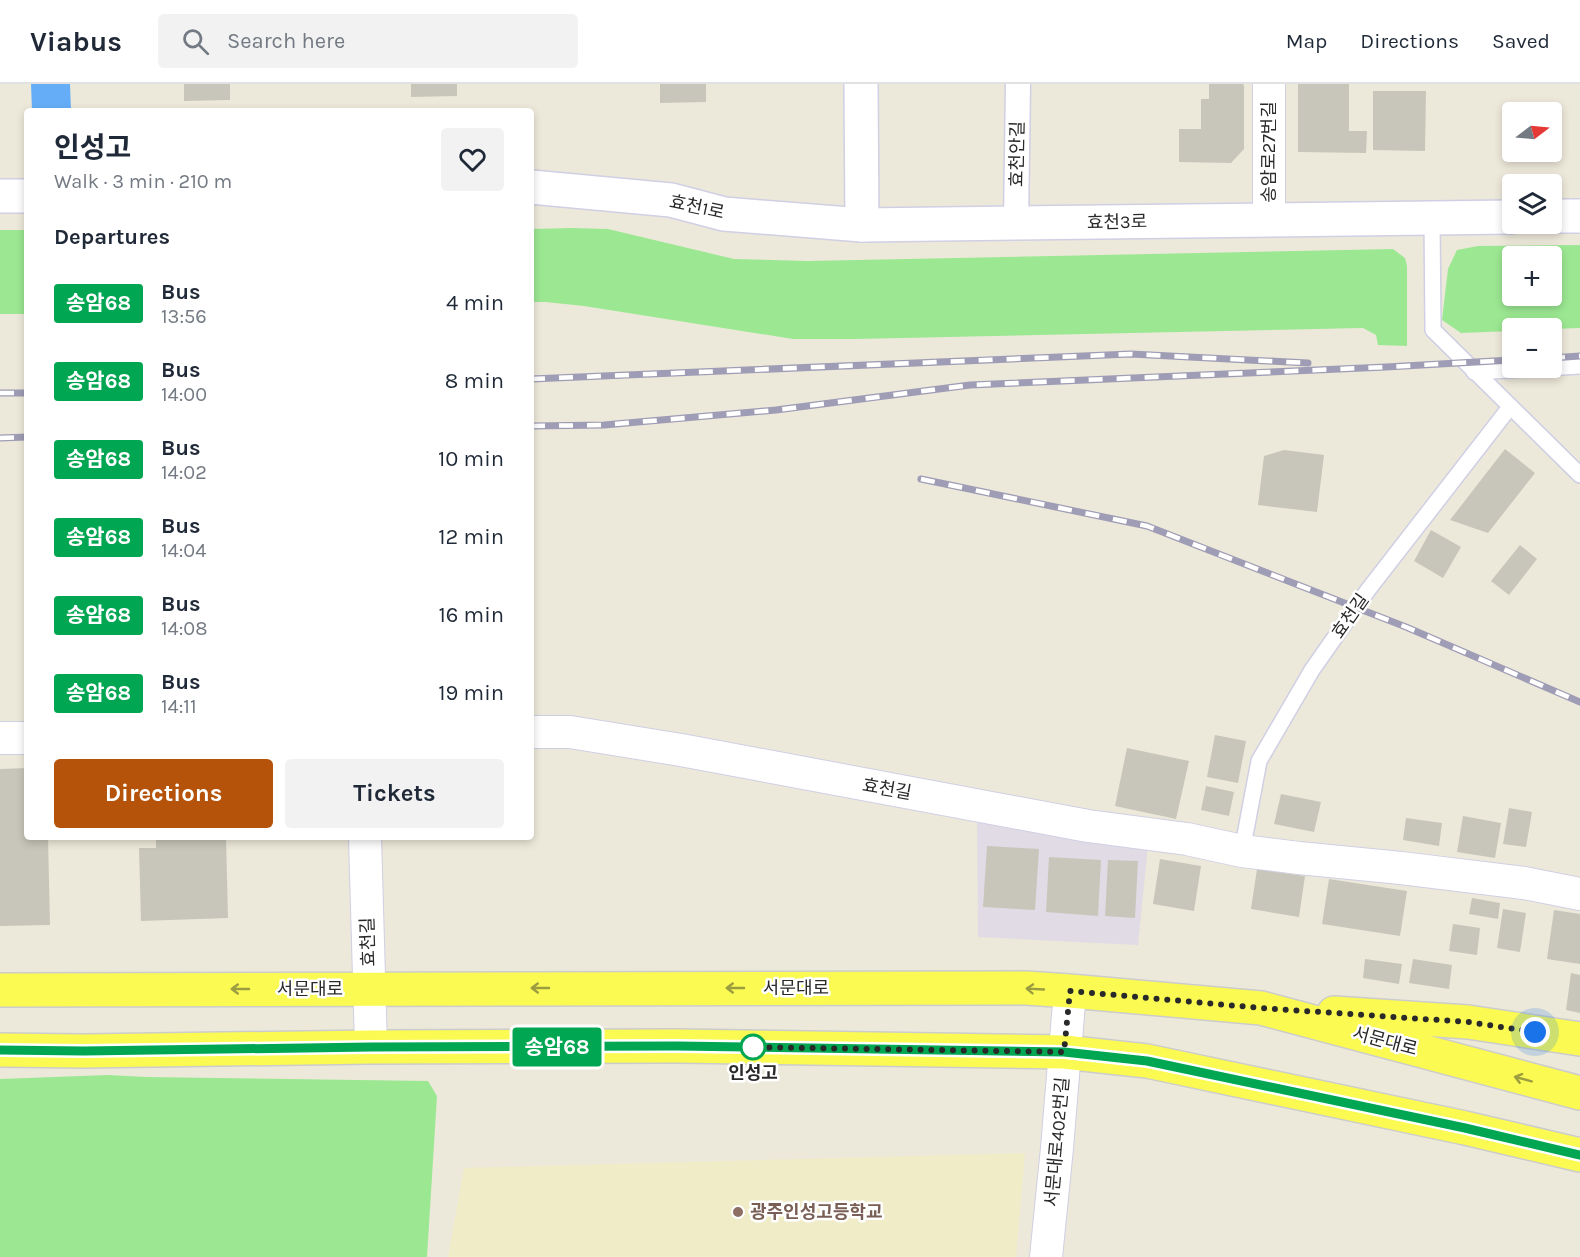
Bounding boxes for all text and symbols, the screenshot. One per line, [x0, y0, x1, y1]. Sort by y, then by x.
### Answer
search box [158, 14, 578, 68]
text: Viabus [30, 25, 122, 58]
icon: search [179, 25, 212, 58]
text: Search here [227, 28, 345, 54]
text: Map [1286, 29, 1327, 53]
text: Directions [1360, 29, 1459, 53]
text: Saved [1492, 29, 1550, 53]
street label: 송암로27번길 [1258, 101, 1280, 203]
north arrow [1502, 102, 1562, 162]
map controls [1502, 102, 1562, 378]
street label: 효천안길 [1005, 121, 1029, 187]
button: heart [441, 128, 504, 191]
text: 인성고 [54, 131, 131, 164]
text: Walk · 3 min · 210 m [54, 170, 232, 193]
button: layers [1502, 174, 1562, 234]
street label: 효천1로 [668, 190, 726, 224]
street label: 효천3로 [1087, 210, 1147, 234]
text: Departures [54, 224, 170, 250]
button: + [1502, 246, 1562, 306]
text: Bus [161, 279, 201, 305]
text: 4 min [446, 290, 504, 316]
text: 송암68 [66, 291, 131, 315]
text: 13:56 [161, 305, 207, 328]
button: − [1502, 318, 1562, 378]
text: Bus [161, 357, 201, 383]
text: 8 min [445, 368, 504, 394]
text: 송암68 [66, 369, 131, 393]
text: 14:00 [161, 383, 207, 406]
text: Bus [161, 435, 201, 461]
text: 10 min [438, 446, 504, 472]
text: 송암68 [66, 447, 131, 471]
text: 14:02 [161, 461, 207, 484]
text: Bus [161, 513, 201, 539]
text: 12 min [438, 524, 504, 550]
text: 송암68 [66, 525, 131, 549]
text: 14:04 [161, 539, 206, 562]
street label: 효천길 [1327, 589, 1373, 643]
text: Bus [161, 591, 201, 617]
text: 16 min [438, 602, 504, 628]
text: 송암68 [66, 603, 131, 627]
text: 14:08 [161, 617, 208, 640]
text: Bus [161, 669, 201, 695]
text: 19 min [438, 680, 504, 706]
text: 송암68 [66, 681, 131, 705]
text: 14:11 [161, 695, 197, 718]
button: Directions [54, 759, 273, 828]
button: Tickets [285, 759, 504, 828]
street label: 효천길 [861, 774, 913, 804]
street label: 효천길 [356, 917, 380, 967]
street label: 서문대로 [763, 977, 829, 999]
street label: 서문대로 [277, 978, 343, 1000]
one-way arrow [531, 982, 551, 994]
one-way arrow [726, 982, 746, 994]
one-way arrow [231, 983, 251, 995]
one-way arrow [1026, 983, 1046, 994]
your location [1520, 1017, 1550, 1047]
street label: 서문대로 [1350, 1022, 1420, 1060]
line badge: 송암68 [515, 1028, 599, 1066]
marker: 인성고 [740, 1034, 766, 1060]
text: 송암68 [525, 1035, 589, 1059]
place label: 인성고 [728, 1062, 778, 1084]
one-way arrow [1514, 1072, 1533, 1084]
street label: 서문대로402번길 [1040, 1076, 1074, 1208]
place label: 광주인성고등학교 [750, 1201, 882, 1223]
marker: 광주인성고등학교 [731, 1205, 745, 1219]

